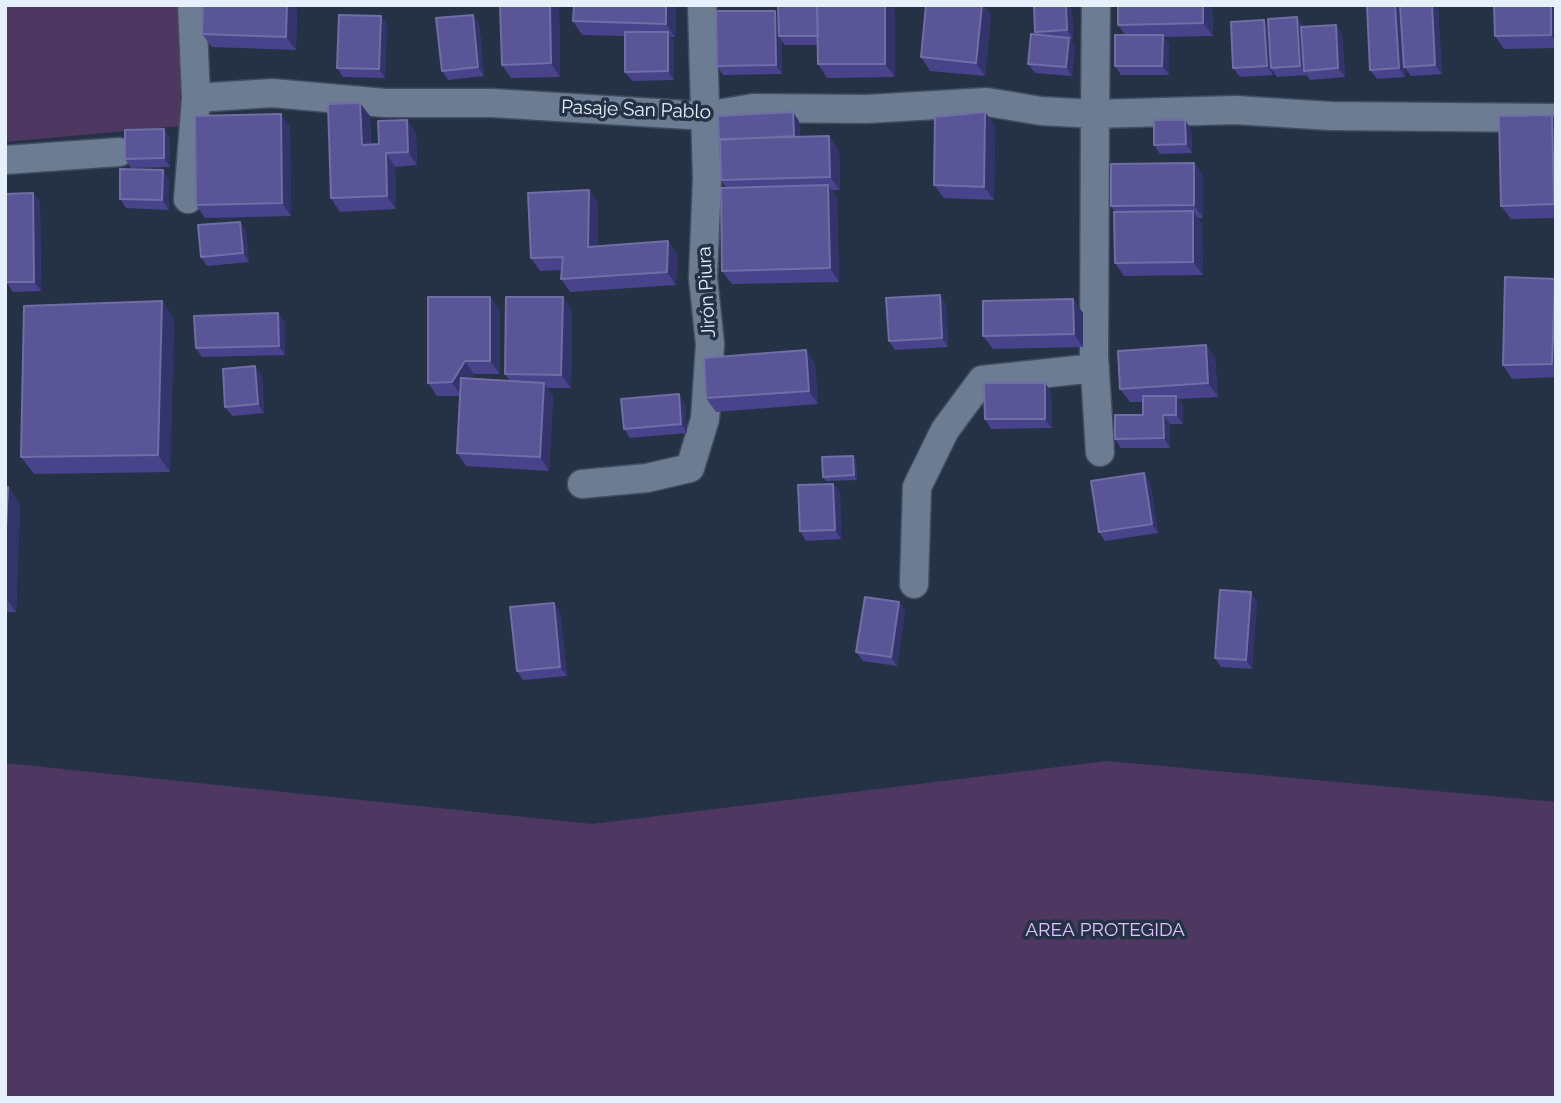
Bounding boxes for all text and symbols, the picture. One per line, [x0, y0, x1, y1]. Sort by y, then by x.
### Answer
street label: Pasaje San Pablo [561, 96, 711, 124]
street label: Jirón Piura [693, 246, 721, 338]
park label: AREA PROTEGIDA [1025, 919, 1185, 941]

